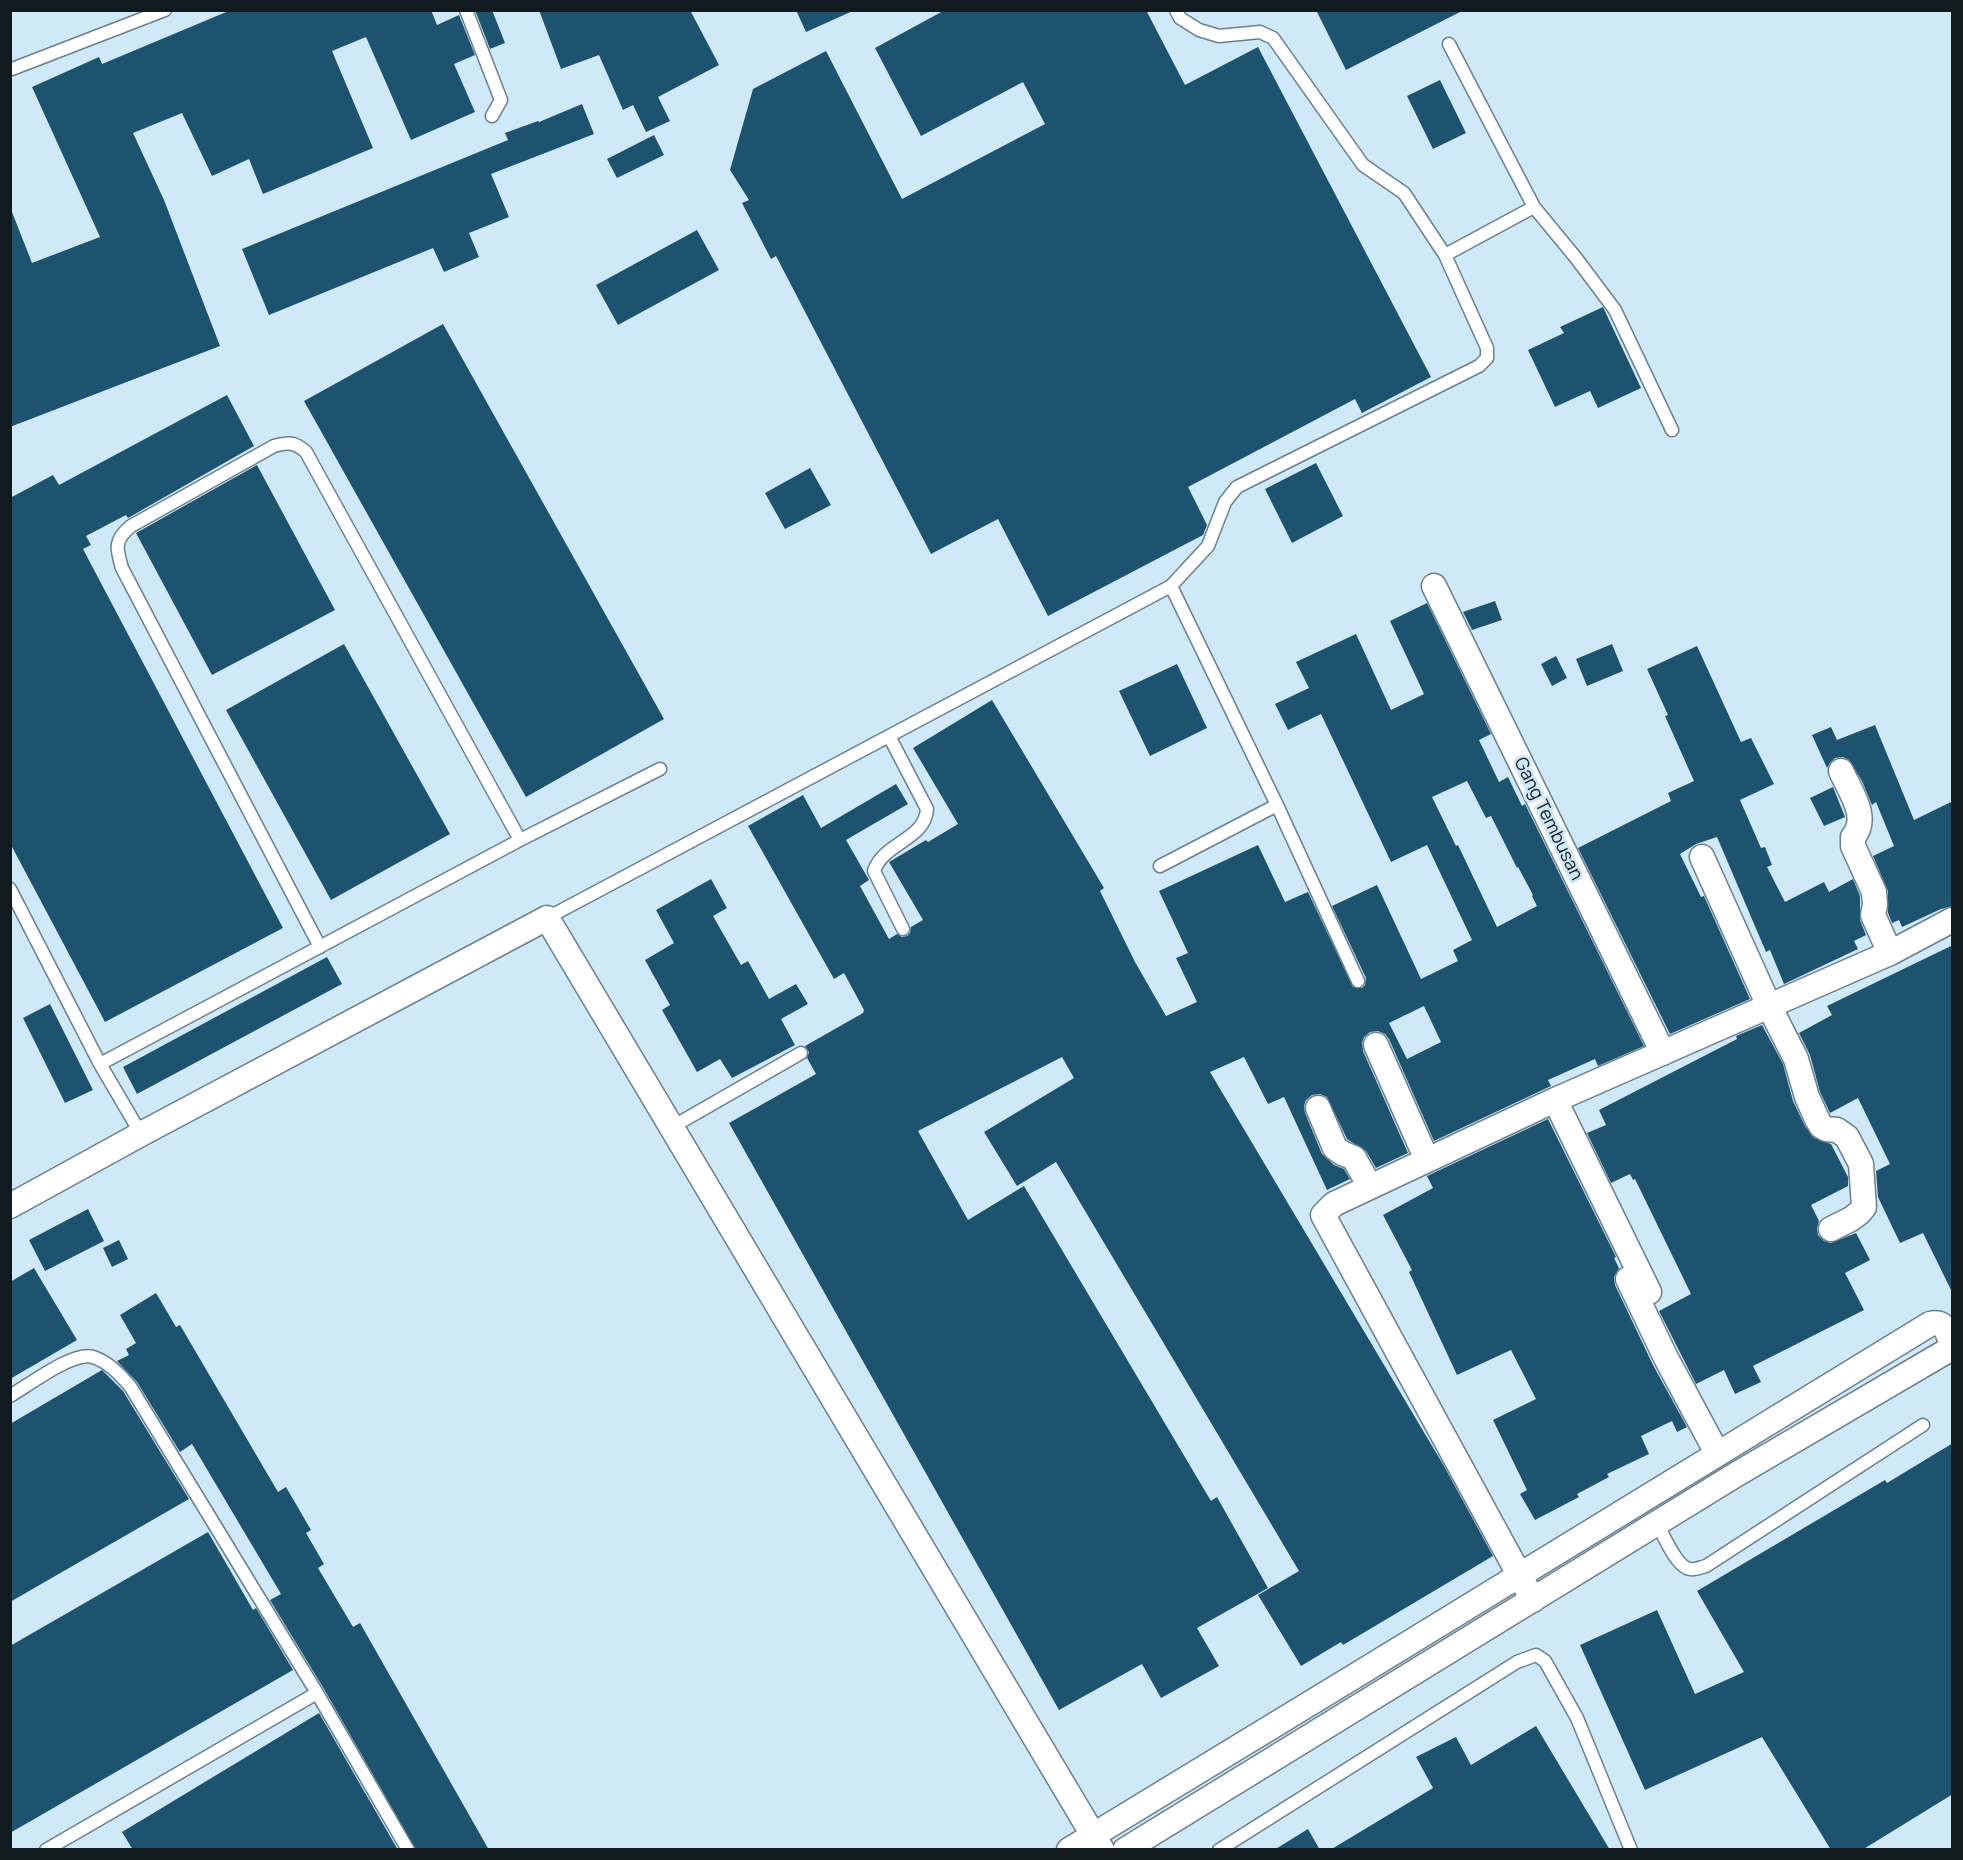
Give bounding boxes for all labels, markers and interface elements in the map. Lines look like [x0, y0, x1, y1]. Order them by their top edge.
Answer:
street label: Gang Tembusan [1509, 754, 1587, 884]

